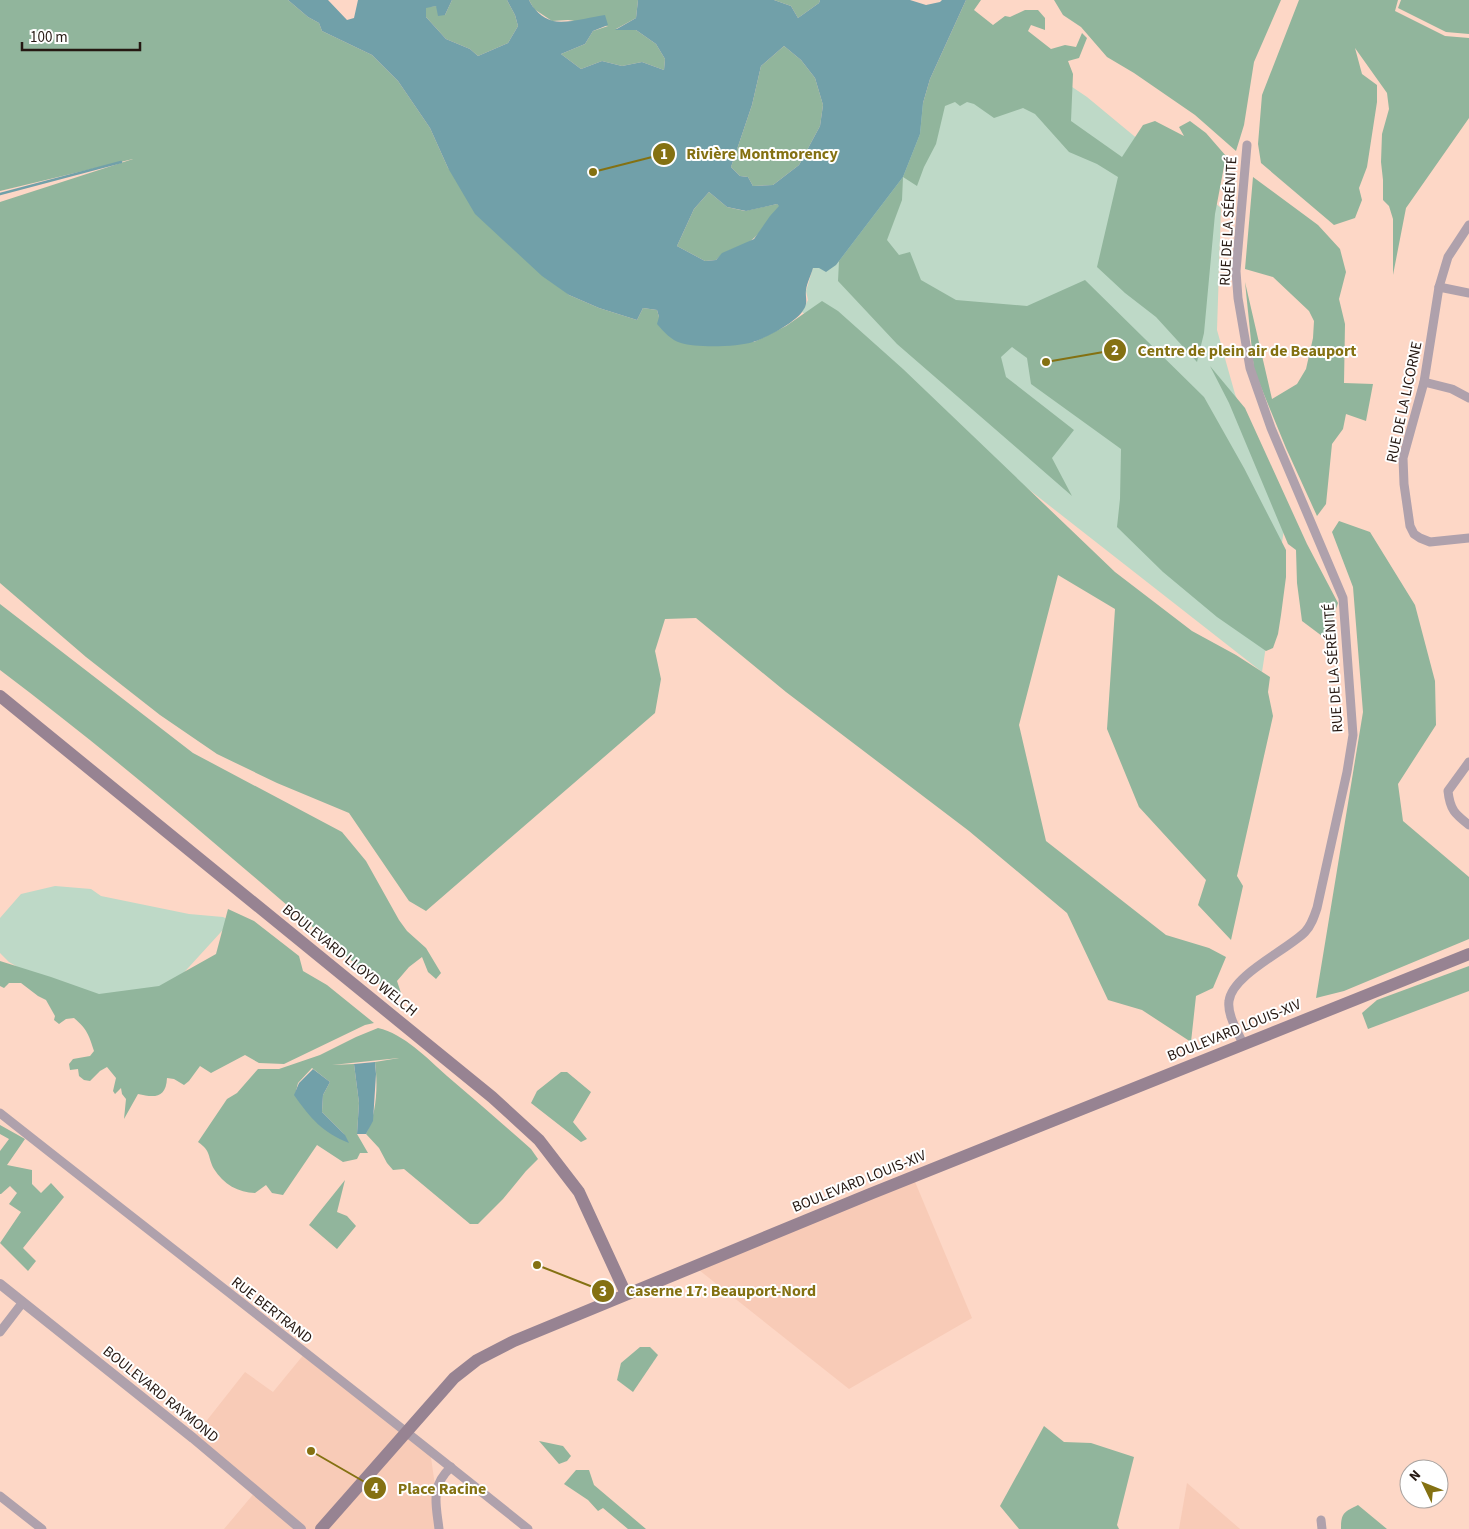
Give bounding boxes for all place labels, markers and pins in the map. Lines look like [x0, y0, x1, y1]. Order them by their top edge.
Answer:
callout: Rivière Montmorency [652, 138, 848, 169]
callout: Centre de plein air de Beauport [1102, 334, 1366, 365]
callout: Caserne 17: Beauport-Nord [591, 1275, 826, 1306]
callout: Place Racine [362, 1472, 496, 1503]

